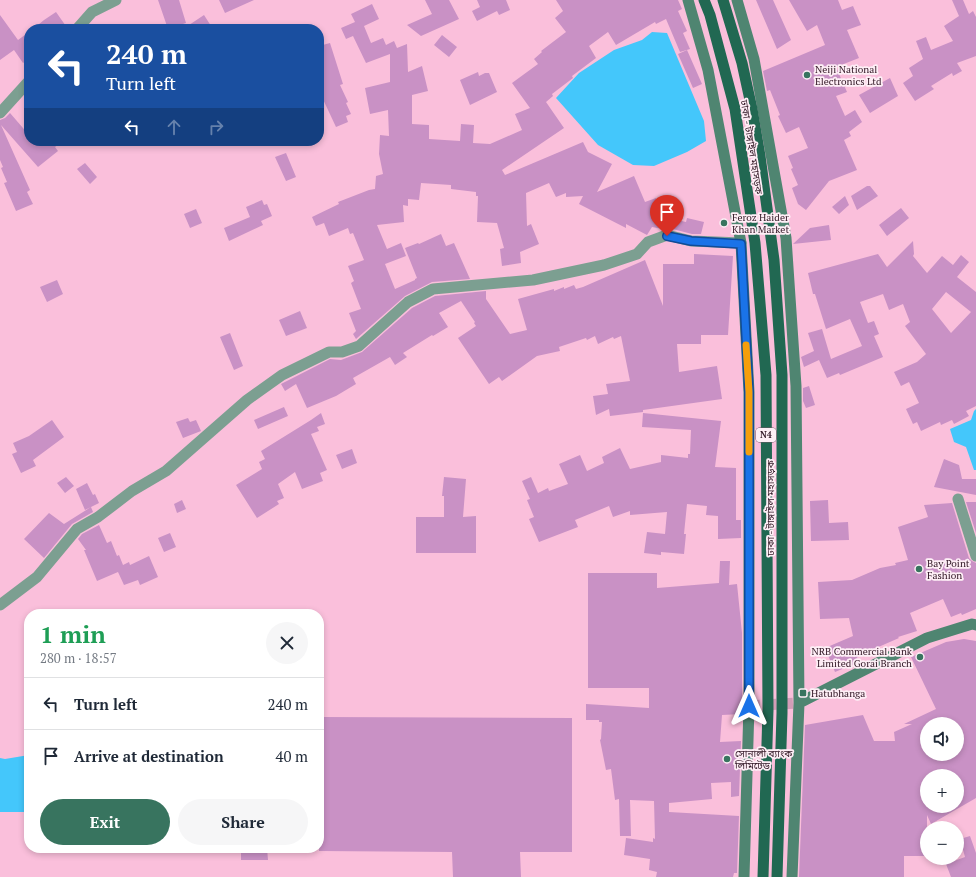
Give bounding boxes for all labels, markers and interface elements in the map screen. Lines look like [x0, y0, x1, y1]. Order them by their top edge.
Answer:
text: 240 m [106, 35, 187, 72]
icon: left [40, 40, 92, 92]
place label: Neiji National Electronics Ltd [815, 63, 882, 88]
marker: Neiji National Electronics Ltd [802, 70, 812, 80]
text: Turn left [106, 71, 176, 95]
street label: ঢাকা - টাঙ্গাইল মহাসড়ক [737, 98, 766, 196]
icon: left [121, 116, 143, 138]
icon: ahead [163, 116, 185, 138]
icon: right [205, 116, 227, 138]
pin [650, 195, 684, 236]
icon: arrive [656, 201, 678, 223]
place label: Feroz Haider Khan Market [732, 211, 789, 236]
marker: Feroz Haider Khan Market [719, 218, 729, 228]
road number: N4 [756, 428, 776, 442]
street label: ঢাকা - টাঙ্গাইল মহাসড়ক [764, 459, 777, 557]
place label: Bay Point Fashion [927, 557, 970, 582]
marker: Bay Point Fashion [914, 564, 924, 574]
text: 1 min [40, 618, 106, 650]
button: close [266, 622, 308, 664]
place label: NRB Commercial Bank Limited Gorai Branch [811, 645, 913, 670]
text: 280 m · 18:57 [40, 649, 117, 667]
marker: NRB Commercial Bank Limited Gorai Branch [915, 652, 925, 662]
position arrow [728, 685, 770, 727]
place label: Hatubhanga [811, 687, 865, 700]
marker: Hatubhanga [798, 688, 808, 698]
icon: left [40, 693, 62, 715]
text: Turn left [74, 694, 138, 714]
text: 240 m [267, 694, 308, 714]
map controls [920, 717, 964, 865]
button: sound [920, 717, 964, 761]
icon: arrive [40, 745, 62, 767]
text: Arrive at destination [74, 746, 224, 766]
text: 40 m [275, 746, 308, 766]
place label: সোনালী ব্যাংক লিমিটেড [734, 747, 793, 772]
marker: সোনালী ব্যাংক লিমিটেড [722, 754, 732, 764]
button: + [920, 769, 964, 813]
button: Exit [40, 799, 170, 845]
button: Share [178, 799, 308, 845]
button: − [920, 821, 964, 865]

